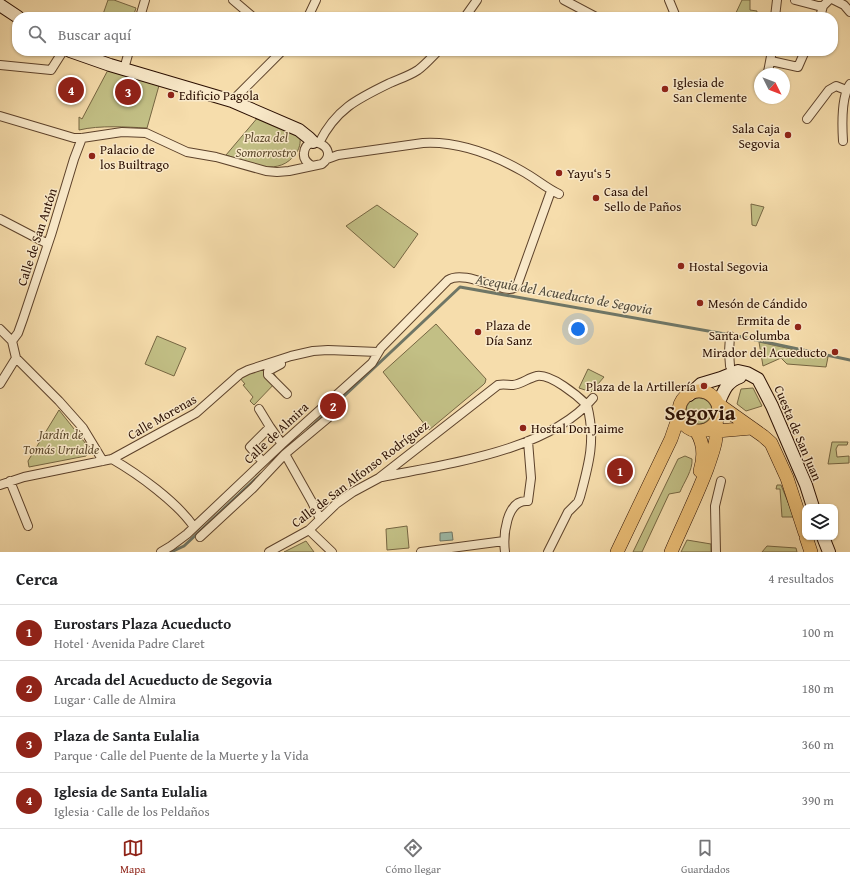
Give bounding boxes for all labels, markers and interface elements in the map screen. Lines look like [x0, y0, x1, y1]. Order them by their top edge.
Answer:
search box [12, 12, 838, 56]
icon: search [26, 23, 48, 45]
text: Buscar aquí [58, 24, 131, 45]
north arrow [754, 68, 790, 104]
place label: Iglesia de San Clemente [673, 73, 747, 107]
pin: 4 [58, 75, 84, 105]
pin: 3 [115, 77, 141, 107]
marker: Iglesia de San Clemente [660, 84, 670, 94]
place label: Edificio Pagola [179, 86, 260, 105]
marker: Edificio Pagola [166, 90, 176, 100]
place label: Sala Caja Segovia [732, 119, 781, 153]
park label: Plaza del Somorrostro [236, 128, 297, 162]
marker: Sala Caja Segovia [783, 130, 793, 140]
place label: Palacio de los Builtrago [100, 140, 169, 174]
marker: Palacio de los Builtrago [87, 151, 97, 161]
place label: Yayu‘s 5 [567, 164, 611, 183]
marker: Yayu‘s 5 [554, 168, 564, 178]
place label: Casa del Sello de Paños [604, 182, 681, 216]
street label: Calle de San Antón [12, 185, 62, 288]
marker: Casa del Sello de Paños [591, 193, 601, 203]
place label: Hostal Segovia [689, 257, 769, 276]
marker: Hostal Segovia [676, 261, 686, 271]
water label: Acequia del Acueducto de Segovia [473, 268, 654, 319]
place label: Mesón de Cándido [708, 294, 808, 313]
marker: Mesón de Cándido [695, 298, 705, 308]
place label: Ermita de Santa Columba [709, 311, 791, 345]
place label: Plaza de Día Sanz [486, 316, 532, 350]
your location [568, 319, 588, 339]
marker: Ermita de Santa Columba [793, 322, 803, 332]
marker: Plaza de Día Sanz [473, 327, 483, 337]
place label: Mirador del Acueducto [702, 343, 827, 362]
marker: Mirador del Acueducto [830, 347, 840, 357]
place label: Plaza de la Artillería [586, 377, 697, 396]
marker: Plaza de la Artillería [699, 381, 709, 391]
street label: Cuesta de San Juan [769, 382, 827, 484]
street label: Calle Morenas [124, 390, 200, 444]
pin: 2 [320, 391, 346, 421]
street label: Calle de Almira [239, 397, 313, 468]
district label: Segovia [664, 397, 736, 428]
street label: Calle de San Alfonso Rodríguez [287, 416, 433, 532]
place label: Hostal Don Jaime [531, 419, 624, 438]
marker: Hostal Don Jaime [518, 423, 528, 433]
park label: Jardín de Tomás Urrialde [23, 425, 99, 459]
pin: 1 [607, 456, 633, 486]
map controls [802, 504, 838, 540]
button: layers [802, 504, 838, 540]
text: Cerca [16, 566, 58, 591]
text: 4 resultados [768, 569, 834, 588]
text: Eurostars Plaza Acueducto [54, 613, 231, 634]
text: 1 [26, 623, 32, 642]
text: 100 m [802, 623, 834, 642]
text: Hotel · Avenida Padre Claret [54, 634, 205, 653]
text: Arcada del Acueducto de Segovia [54, 669, 272, 690]
text: 2 [26, 679, 32, 698]
text: 180 m [802, 679, 834, 698]
text: Lugar · Calle de Almira [54, 690, 176, 709]
text: Plaza de Santa Eulalia [54, 725, 200, 746]
text: 3 [26, 735, 32, 754]
text: 360 m [802, 735, 834, 754]
text: Parque · Calle del Puente de la Muerte y la Vida [54, 746, 309, 765]
text: Iglesia de Santa Eulalia [54, 781, 207, 802]
text: 4 [26, 791, 32, 810]
text: 390 m [802, 791, 834, 810]
text: Iglesia · Calle de los Peldaños [54, 802, 210, 821]
tab: Mapa [120, 837, 145, 877]
tab: Cómo llegar [386, 837, 441, 877]
tab: Guardados [681, 837, 730, 877]

